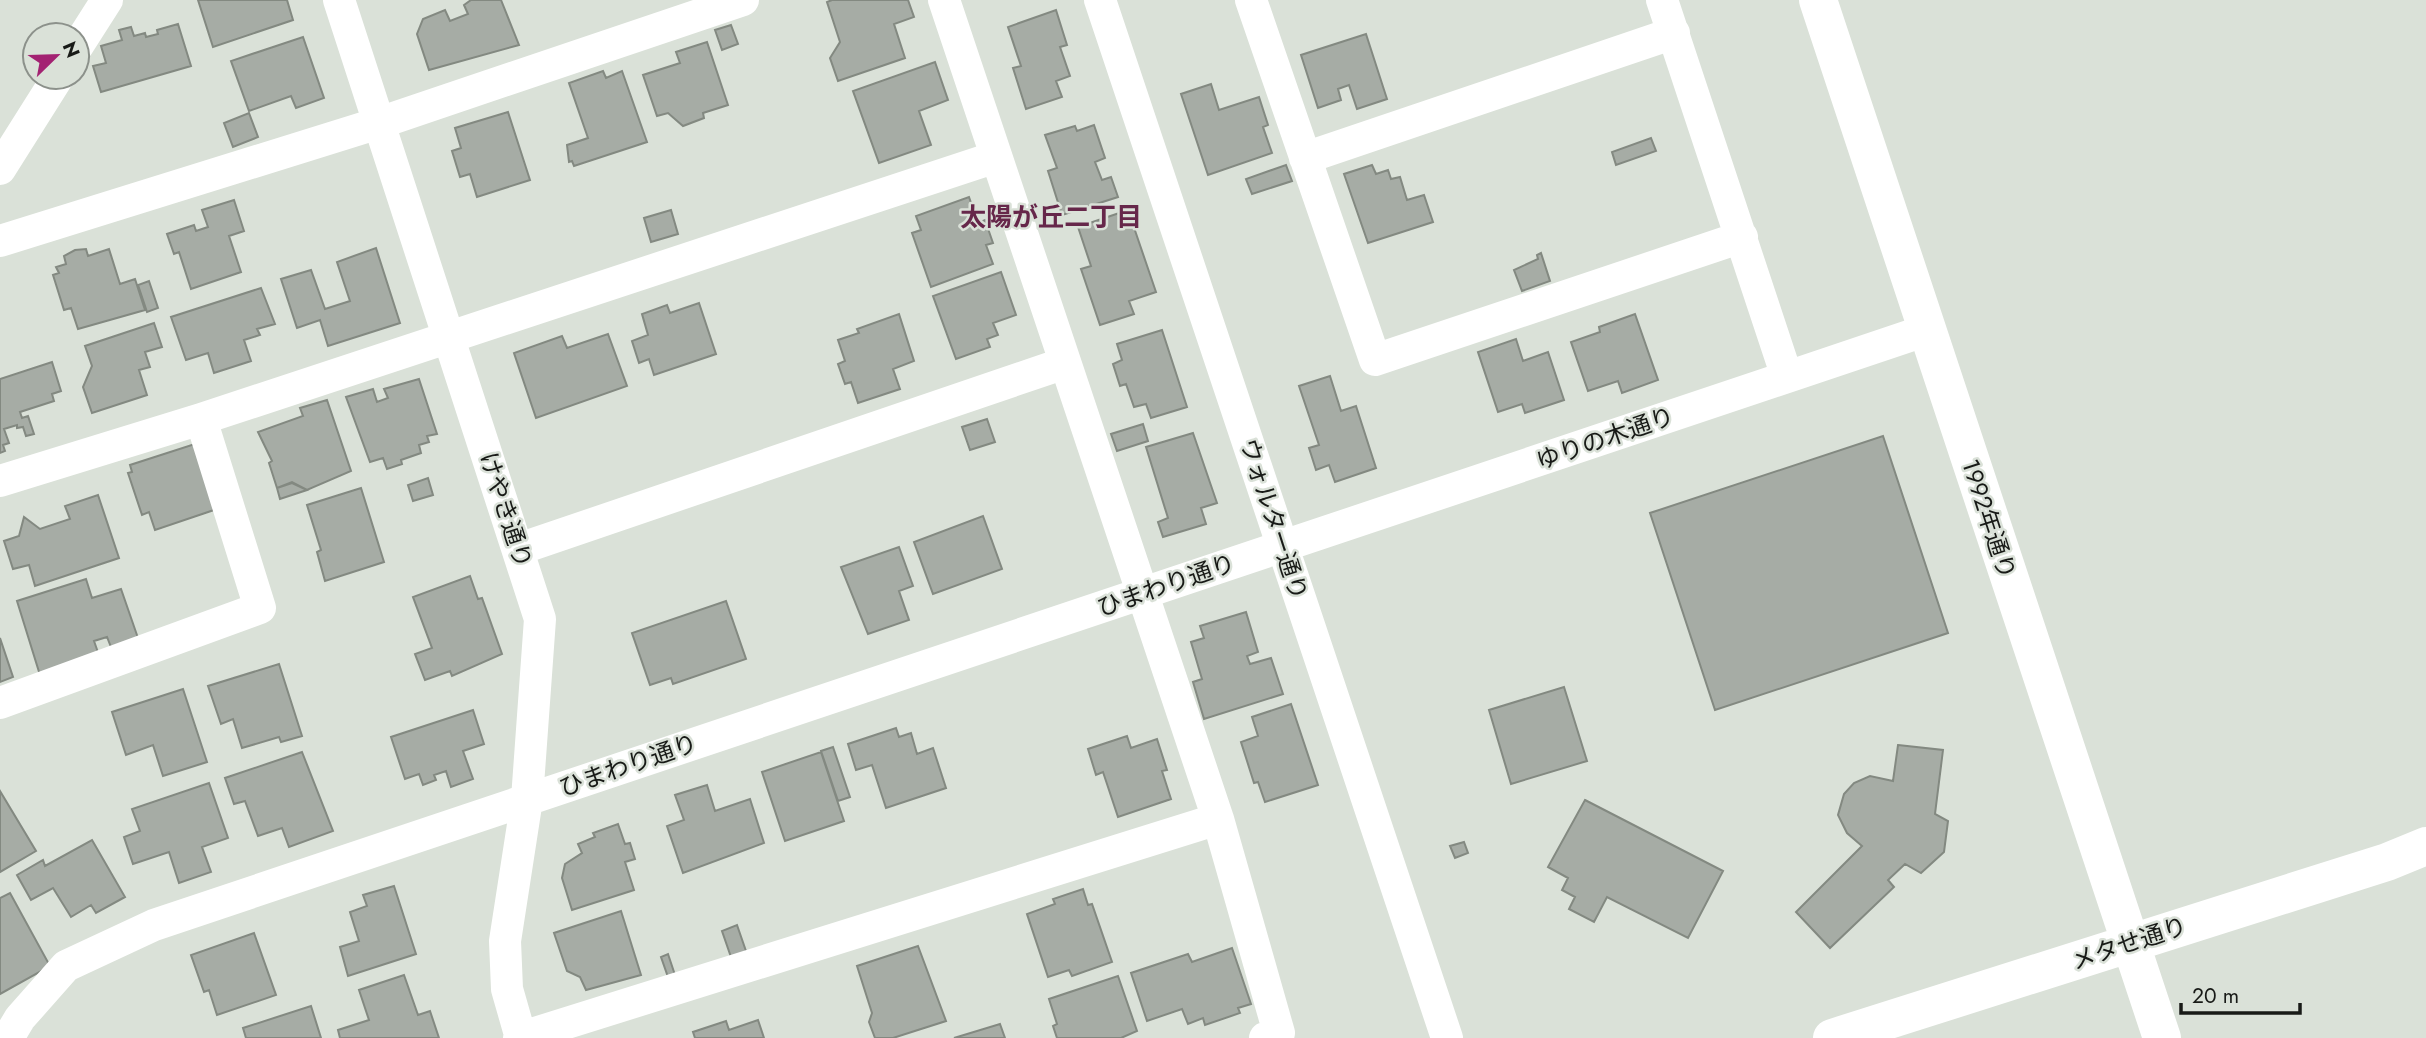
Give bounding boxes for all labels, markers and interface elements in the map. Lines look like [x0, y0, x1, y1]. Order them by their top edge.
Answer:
north arrow [21, 21, 91, 91]
text: N [56, 37, 87, 62]
district label: 太陽が丘二丁目 [960, 198, 1142, 236]
street label: ゆりの木通り [1531, 398, 1679, 478]
street label: ウォルター通り [1231, 434, 1317, 604]
street label: けやき通り [471, 448, 541, 572]
street label: 1992年通り [1953, 455, 2025, 583]
street label: ひまわり通り [1092, 545, 1240, 625]
street label: ひまわり通り [554, 725, 702, 805]
street label: メタせ通り [2067, 908, 2191, 978]
scale bar [2181, 972, 2300, 1016]
text: 20 m [2192, 981, 2239, 1011]

